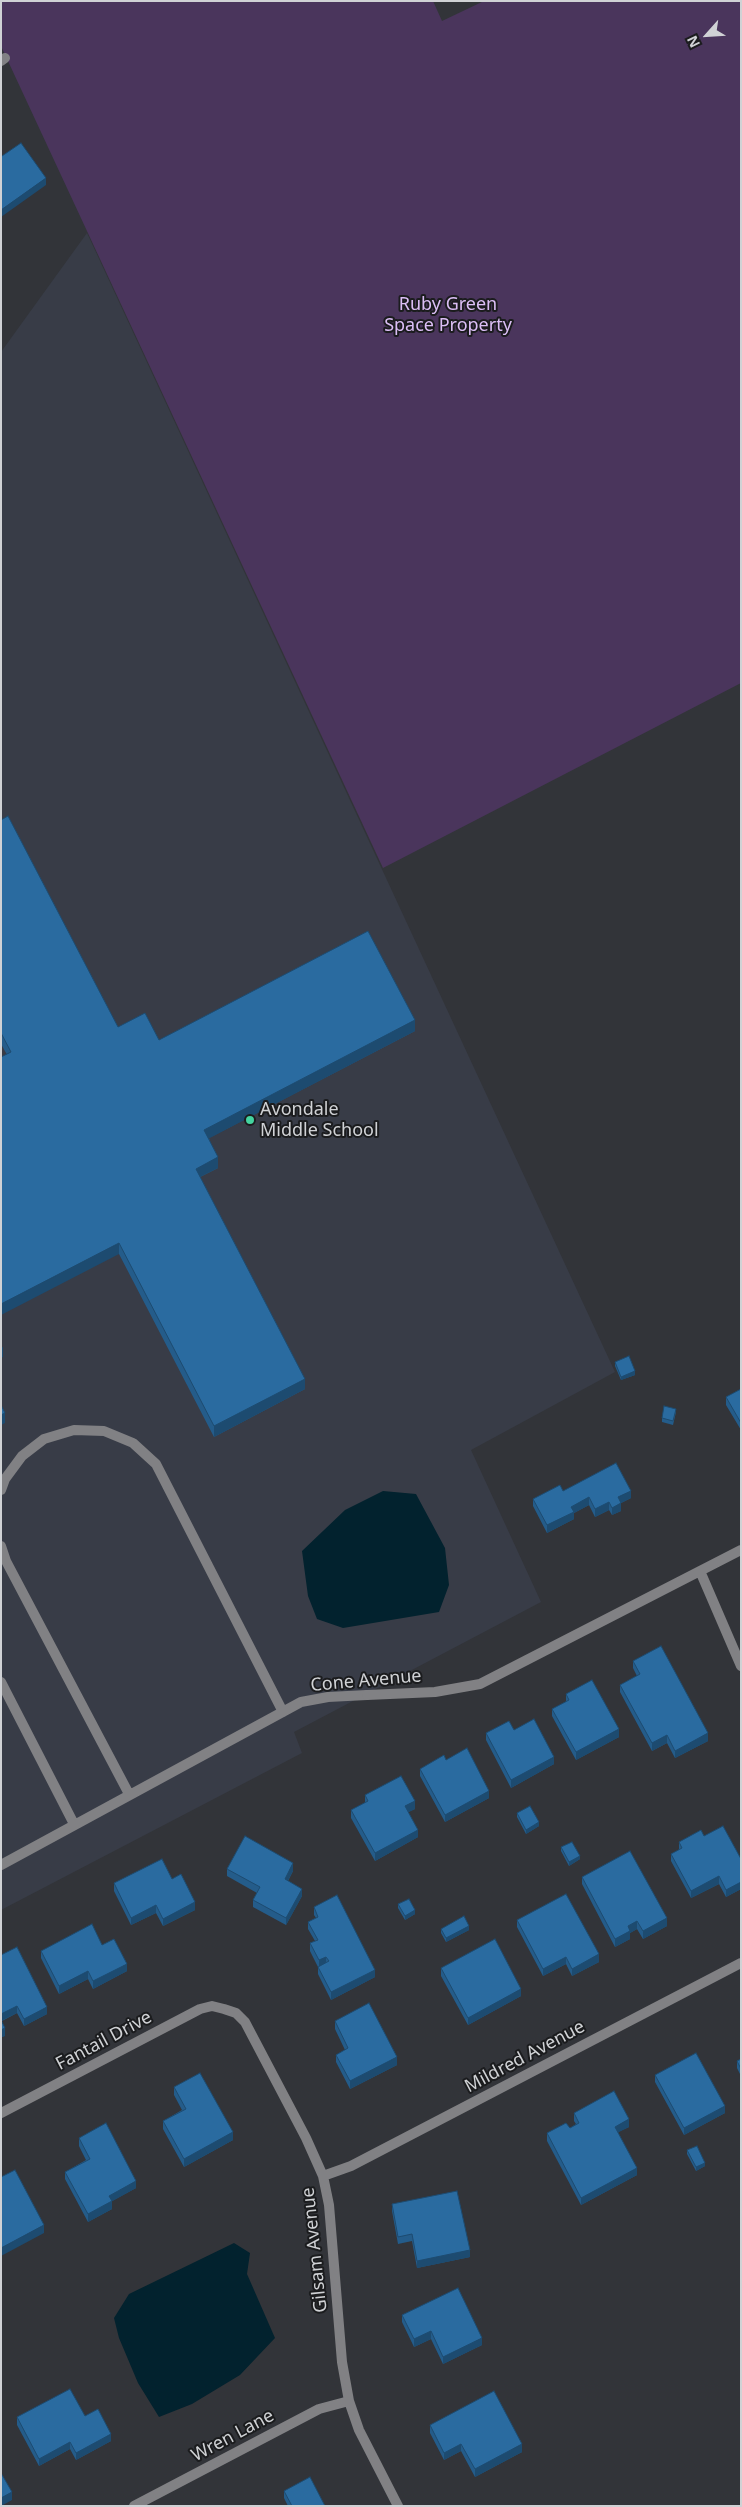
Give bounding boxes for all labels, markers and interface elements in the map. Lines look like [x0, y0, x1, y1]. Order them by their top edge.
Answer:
north arrow [682, 10, 732, 60]
text: N [682, 33, 704, 51]
park label: Ruby Green Space Property [384, 294, 512, 336]
place label: Avondale Middle School [260, 1099, 379, 1142]
marker: Avondale Middle School [244, 1114, 256, 1126]
street label: Cone Avenue [310, 1665, 422, 1697]
street label: Fantail Drive [52, 2007, 156, 2075]
street label: Mildred Avenue [461, 2016, 589, 2098]
street label: Gilsam Avenue [298, 2186, 332, 2314]
street label: Wren Lane [188, 2405, 278, 2467]

